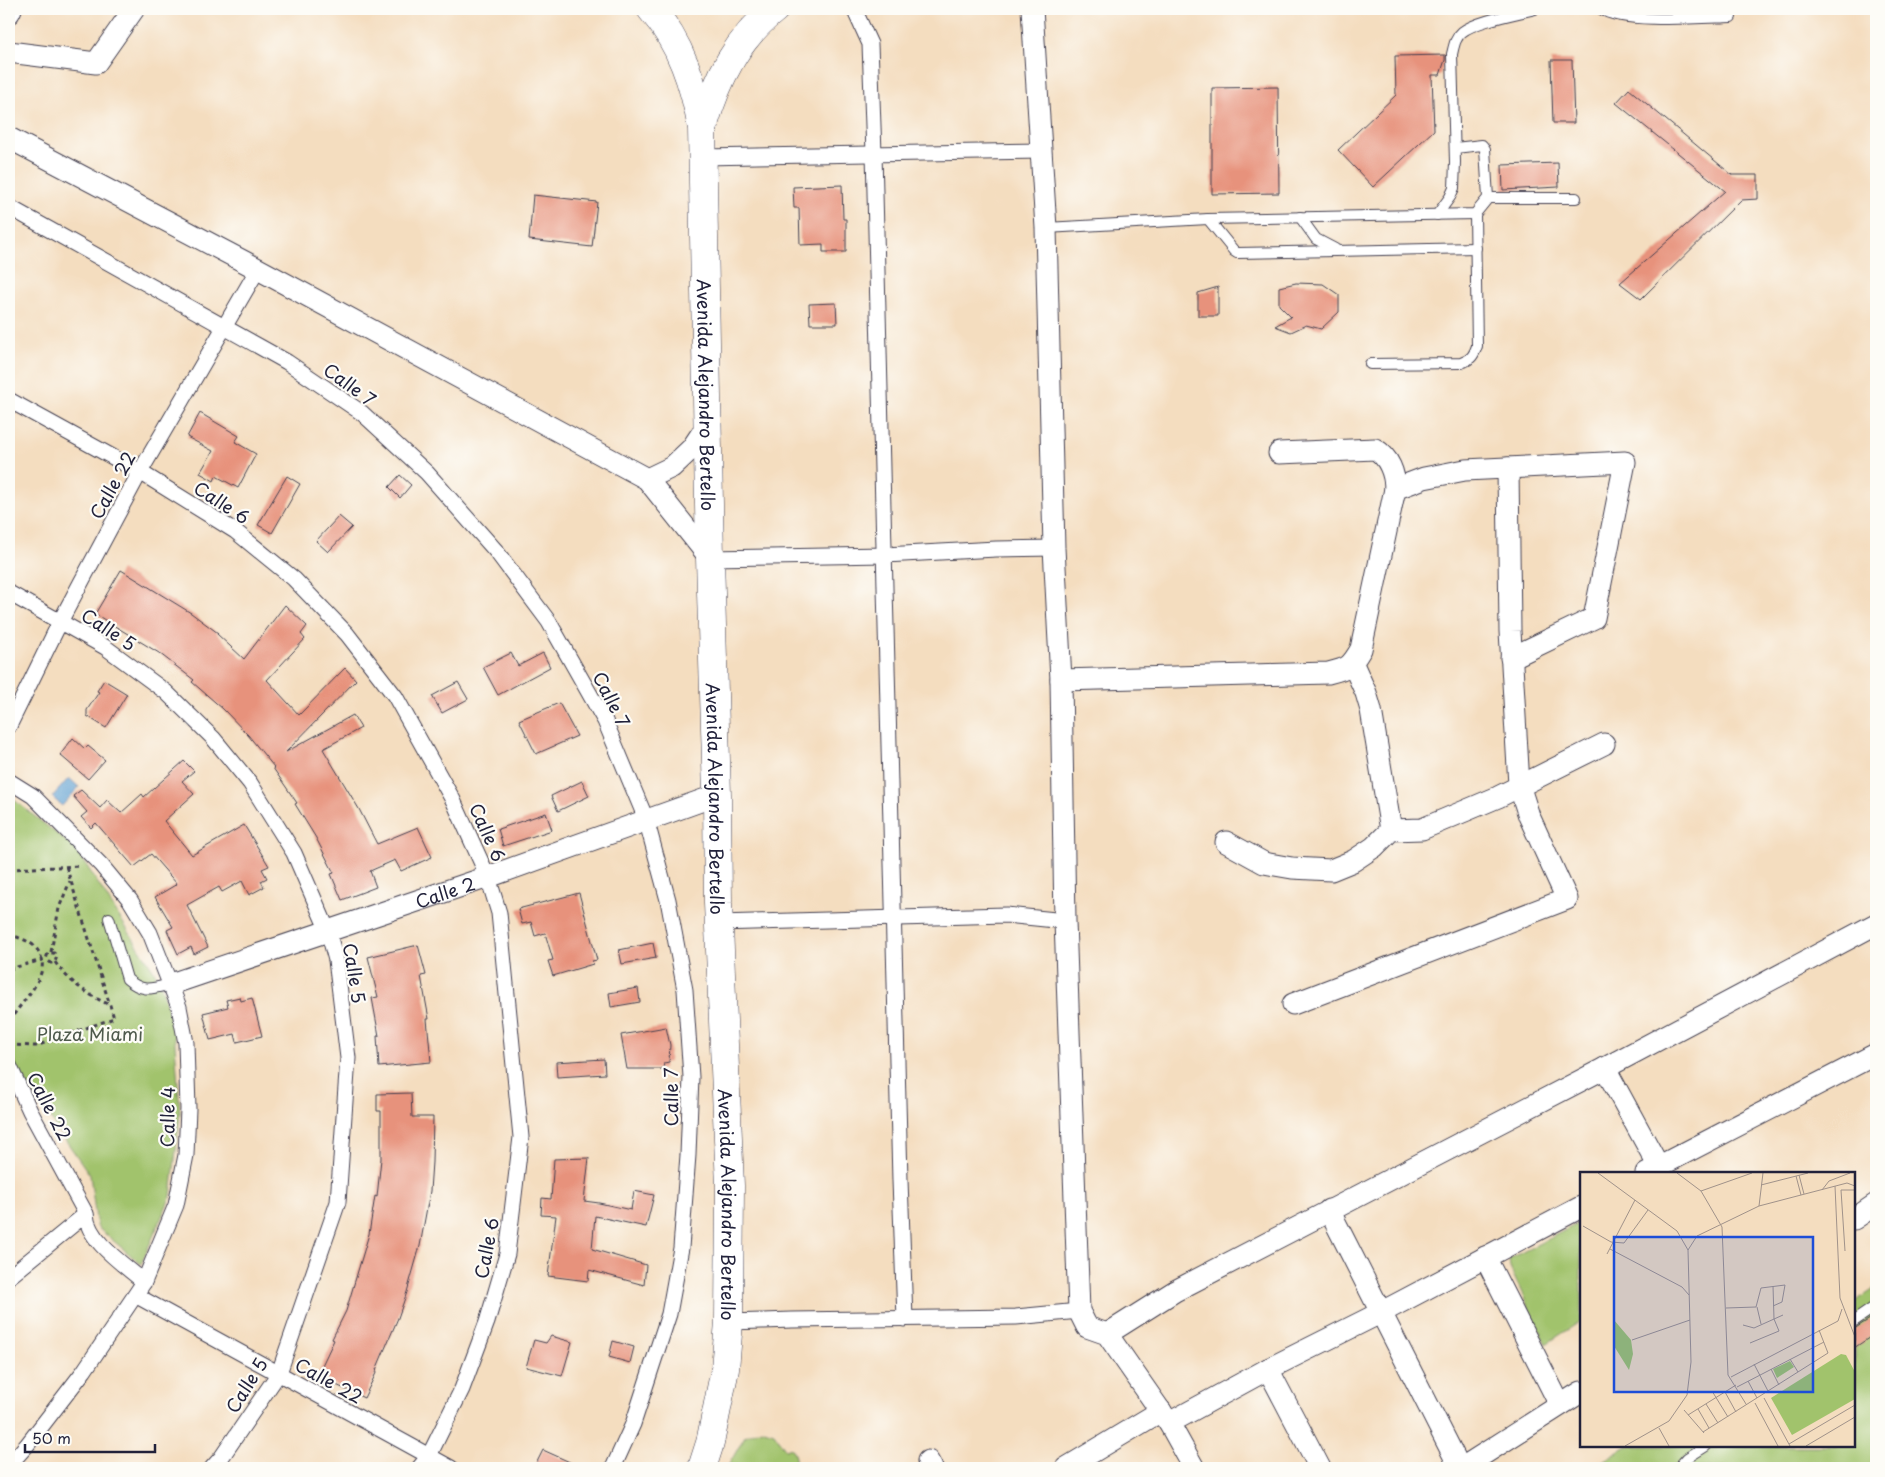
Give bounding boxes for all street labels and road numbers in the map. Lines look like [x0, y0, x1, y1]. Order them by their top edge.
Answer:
street label: Avenida Alejandro Bertello [691, 279, 723, 511]
street label: Calle 7 [318, 356, 382, 412]
street label: Calle 22 [82, 446, 142, 524]
street label: Calle 6 [189, 474, 255, 530]
street label: Calle 5 [76, 601, 142, 657]
street label: Calle 7 [587, 667, 637, 731]
street label: Avenida Alejandro Bertello [700, 682, 732, 915]
street label: Calle 6 [463, 798, 513, 866]
street label: Calle 2 [411, 869, 478, 914]
street label: Calle 5 [337, 941, 373, 1005]
street label: Calle 22 [21, 1067, 79, 1145]
street label: Calle 7 [657, 1067, 684, 1127]
street label: Calle 4 [153, 1086, 181, 1148]
street label: Avenida Alejandro Bertello [712, 1088, 744, 1321]
street label: Calle 6 [467, 1215, 505, 1281]
street label: Calle 22 [290, 1350, 368, 1410]
street label: Calle 5 [218, 1352, 274, 1418]

